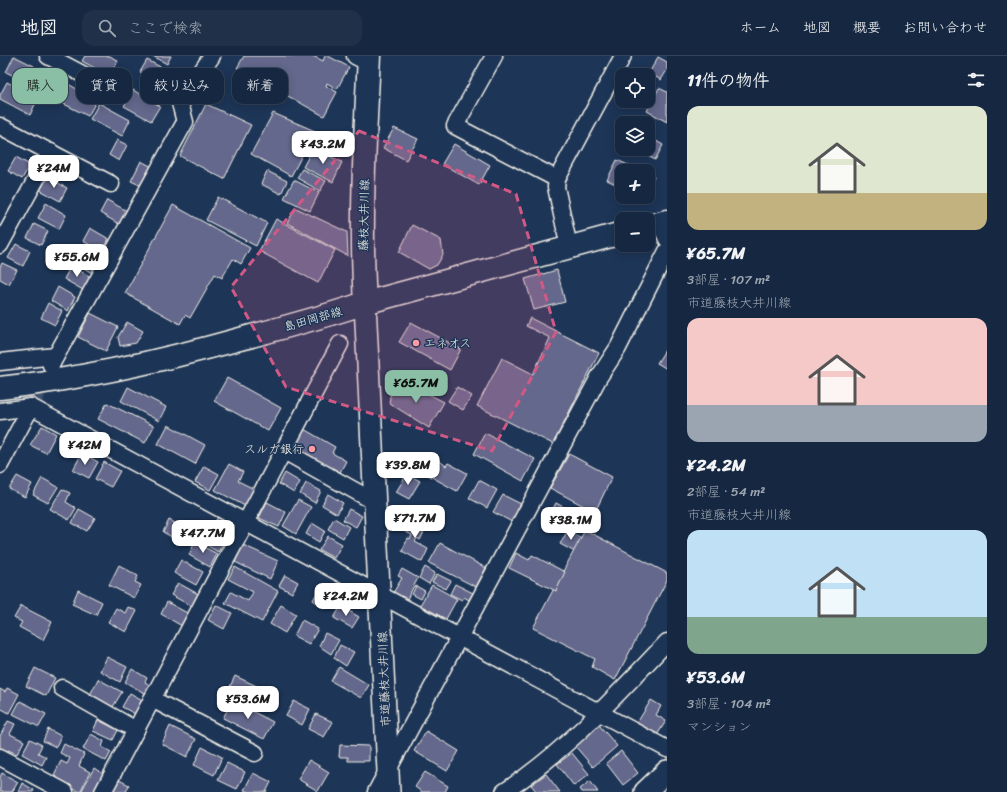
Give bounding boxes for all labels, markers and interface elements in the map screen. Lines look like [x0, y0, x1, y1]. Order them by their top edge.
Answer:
search box [82, 10, 362, 46]
text: 地図 [20, 11, 58, 44]
text: ここで検索 [128, 15, 203, 41]
text: ホーム [740, 15, 781, 40]
text: 地図 [803, 15, 831, 40]
text: 概要 [853, 15, 881, 40]
text: お問い合わせ [903, 15, 987, 40]
icon: search [96, 17, 118, 39]
text: 11件の物件 [687, 65, 770, 95]
chip: 購入 [12, 68, 68, 104]
chip: 賃貸 [76, 68, 132, 104]
chip: 絞り込み [140, 68, 224, 104]
chip: 新着 [232, 68, 288, 104]
map controls [615, 68, 655, 252]
button: locate [615, 68, 655, 108]
icon: filters [965, 69, 987, 91]
button: layers [615, 116, 655, 156]
pin: ¥43.2M [290, 131, 356, 165]
text: ¥43.2M [301, 132, 345, 155]
icon: home [801, 132, 873, 204]
pin: ¥24M [30, 155, 78, 189]
text: ¥24M [37, 156, 71, 179]
button: + [615, 164, 655, 204]
street label: 藤枝大井川線 [352, 179, 376, 251]
button: − [615, 212, 655, 252]
text: ¥65.7M [687, 238, 745, 268]
pin: ¥55.6M [44, 244, 110, 278]
text: ¥55.6M [54, 245, 100, 268]
text: 3部屋 · 107 m² [687, 268, 770, 291]
text: 市道藤枝大井川線 [687, 291, 791, 314]
street label: 島田岡部線 [281, 300, 345, 338]
place label: エネオス [424, 332, 471, 354]
marker: エネオス [411, 338, 421, 348]
icon: home [801, 344, 873, 416]
pin: ¥65.7M [383, 370, 449, 404]
text: ¥65.7M [394, 371, 438, 394]
pin: ¥42M [61, 432, 109, 466]
text: ¥42M [68, 433, 102, 456]
place label: スルガ銀行 [244, 438, 304, 460]
marker: スルガ銀行 [307, 444, 317, 454]
text: ¥24.2M [687, 450, 746, 480]
pin: ¥39.8M [375, 452, 441, 486]
text: ¥39.8M [386, 453, 430, 476]
text: 2部屋 · 54 m² [687, 480, 765, 503]
text: 市道藤枝大井川線 [687, 503, 791, 526]
pin: ¥71.7M [382, 505, 448, 539]
text: ¥71.7M [394, 506, 436, 529]
pin: ¥38.1M [538, 507, 604, 541]
text: ¥38.1M [550, 508, 592, 531]
pin: ¥47.7M [170, 520, 236, 554]
text: ¥47.7M [181, 521, 225, 544]
icon: home [801, 556, 873, 628]
pin: ¥24.2M [313, 583, 379, 617]
text: ¥24.2M [324, 584, 368, 607]
street label: 市道藤枝大井川線 [371, 631, 397, 727]
text: ¥53.6M [687, 662, 745, 692]
pin: ¥53.6M [215, 686, 281, 720]
text: ¥53.6M [226, 687, 270, 710]
text: 3部屋 · 104 m² [687, 692, 771, 715]
text: マンション [687, 715, 751, 738]

